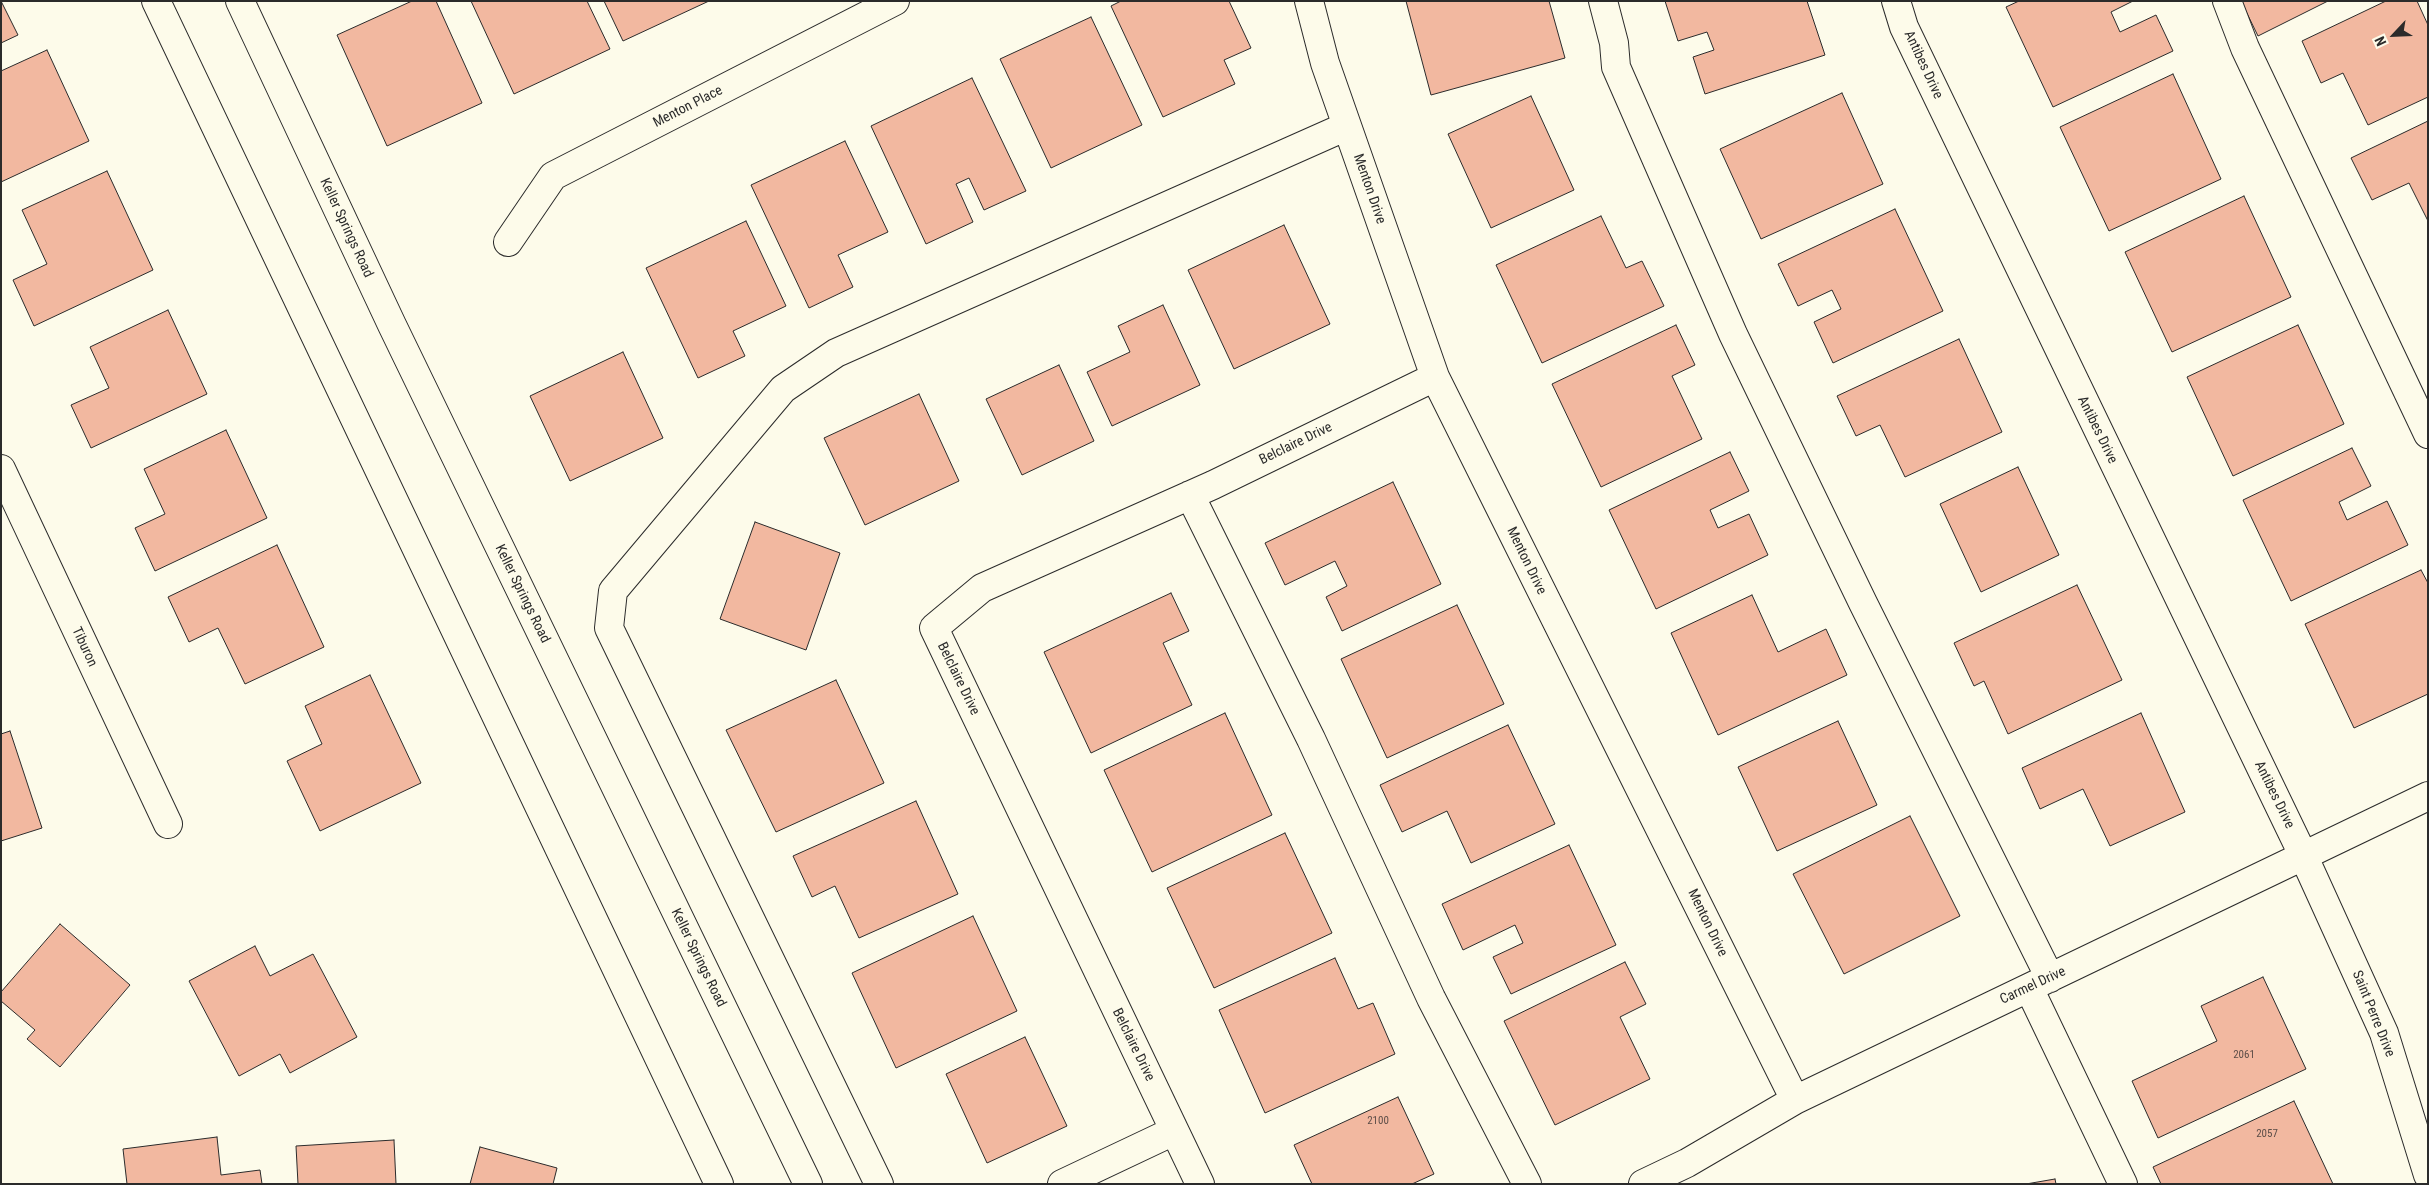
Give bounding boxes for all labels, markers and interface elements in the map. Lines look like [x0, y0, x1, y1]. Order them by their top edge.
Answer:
north arrow [2369, 10, 2419, 60]
street label: Antibes Drive [1900, 28, 1946, 102]
text: N [2371, 34, 2389, 49]
street label: Menton Place [650, 82, 726, 132]
street label: Menton Drive [1349, 152, 1389, 226]
street label: Keller Springs Road [316, 176, 376, 280]
street label: Antibes Drive [2073, 393, 2121, 467]
street label: Belclaire Drive [1257, 419, 1335, 469]
street label: Menton Drive [1502, 525, 1550, 597]
street label: Keller Springs Road [491, 542, 553, 646]
street label: Tiburon [67, 624, 101, 670]
street label: Belclaire Drive [933, 640, 983, 718]
street label: Antibes Drive [2250, 758, 2298, 832]
street label: Menton Drive [1683, 887, 1731, 959]
street label: Keller Springs Road [667, 906, 729, 1010]
street label: Carmel Drive [1998, 964, 2068, 1008]
street label: Saint Perre Drive [2348, 968, 2398, 1060]
street label: Belclaire Drive [1108, 1006, 1158, 1084]
house number: 2061 [2233, 1048, 2255, 1062]
house number: 2100 [1367, 1114, 1389, 1128]
house number: 2057 [2256, 1127, 2278, 1141]

